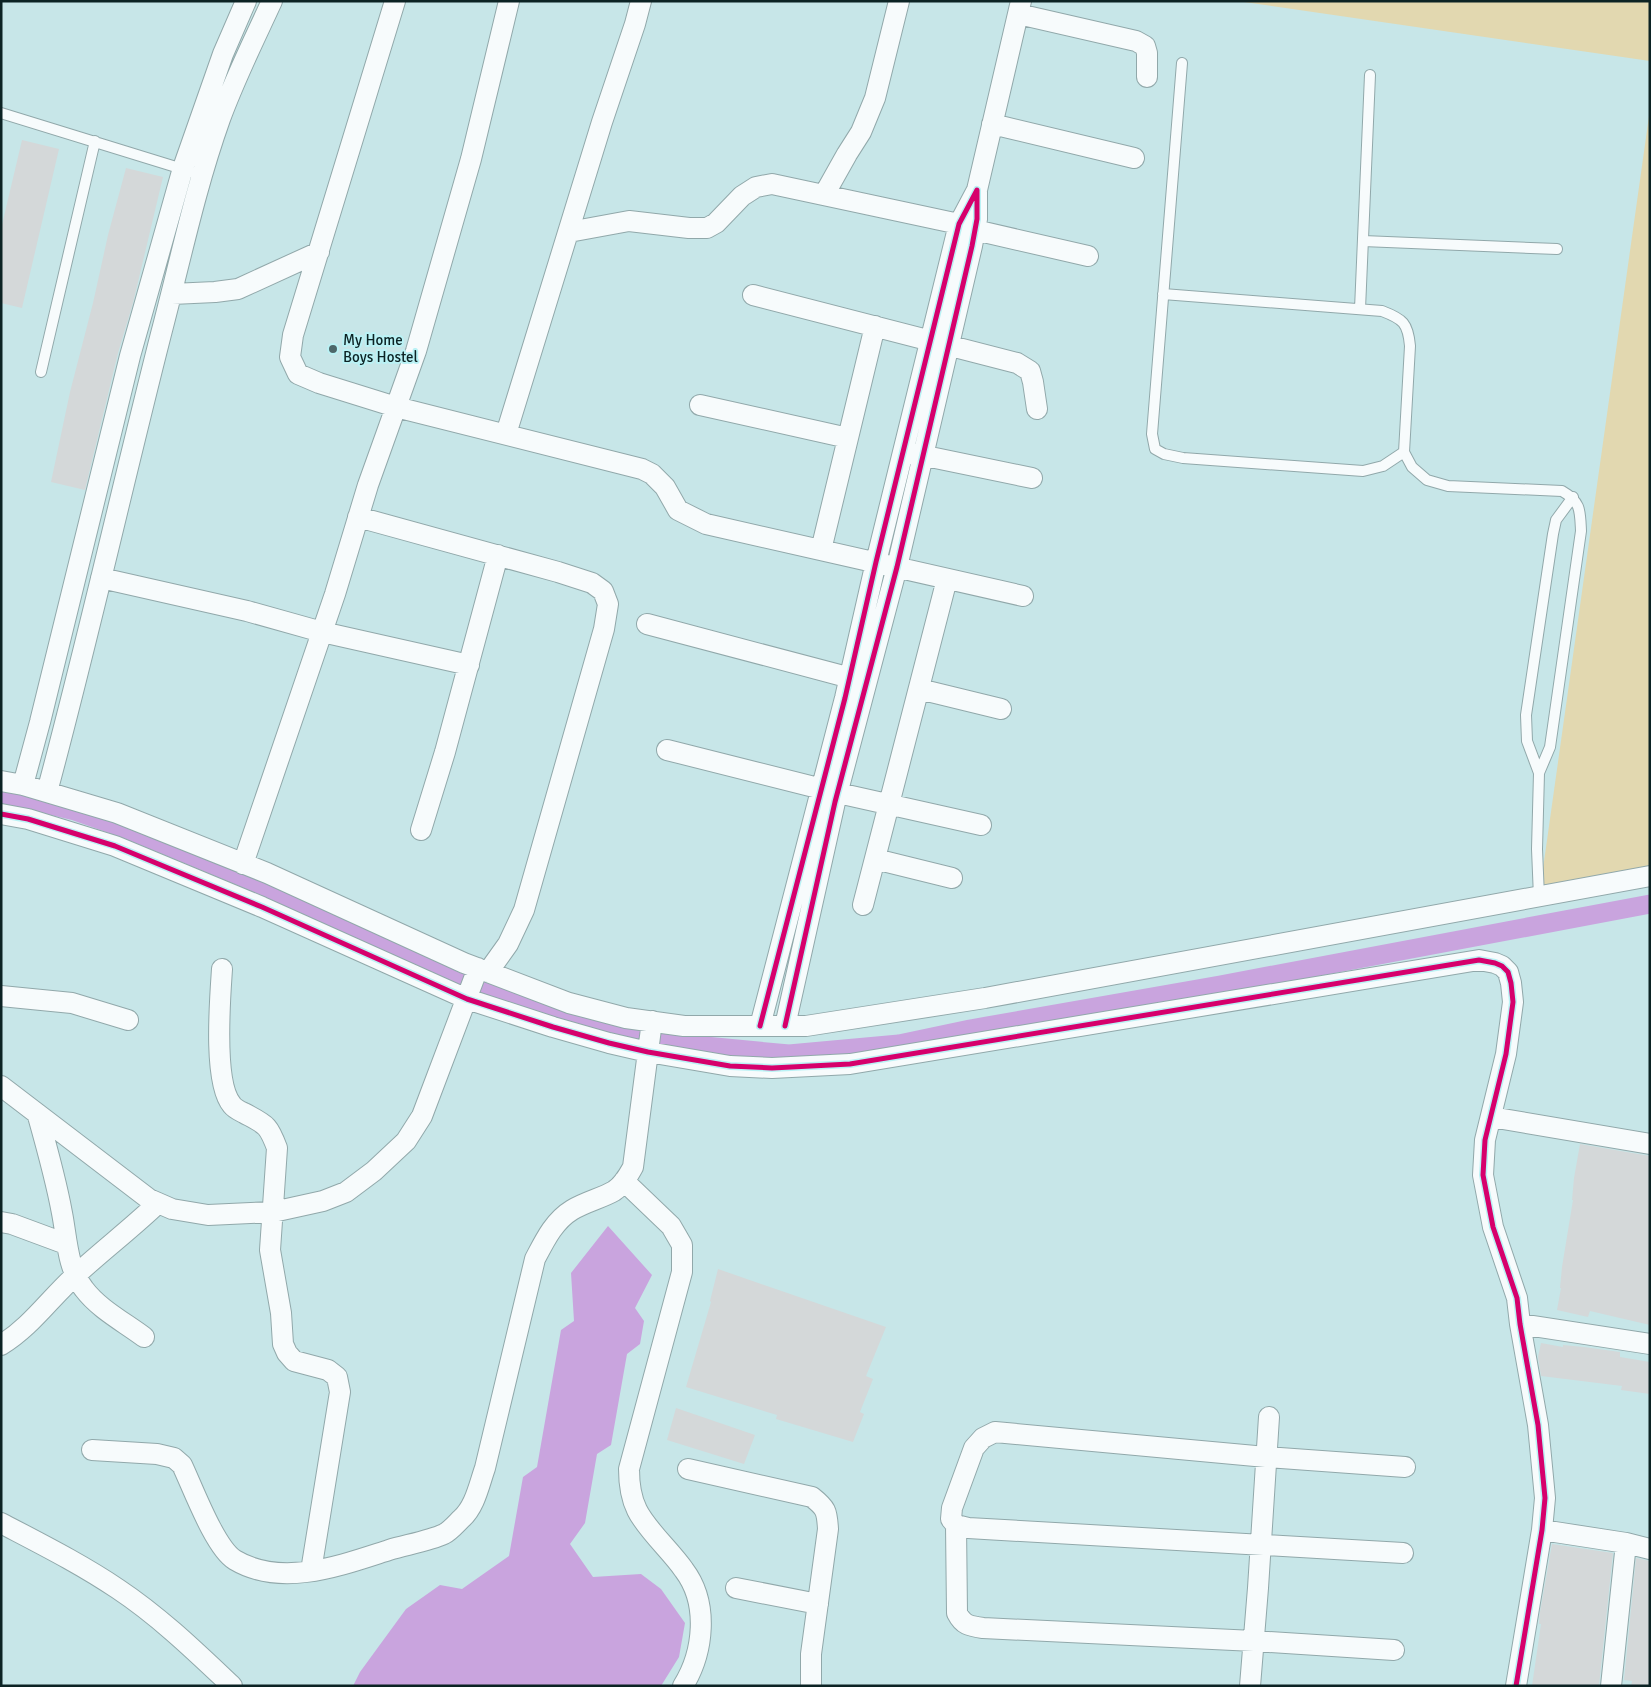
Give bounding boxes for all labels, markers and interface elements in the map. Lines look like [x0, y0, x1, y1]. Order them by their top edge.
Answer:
place label: My Home Boys Hostel [343, 331, 418, 366]
marker: My Home Boys Hostel [327, 343, 339, 355]

